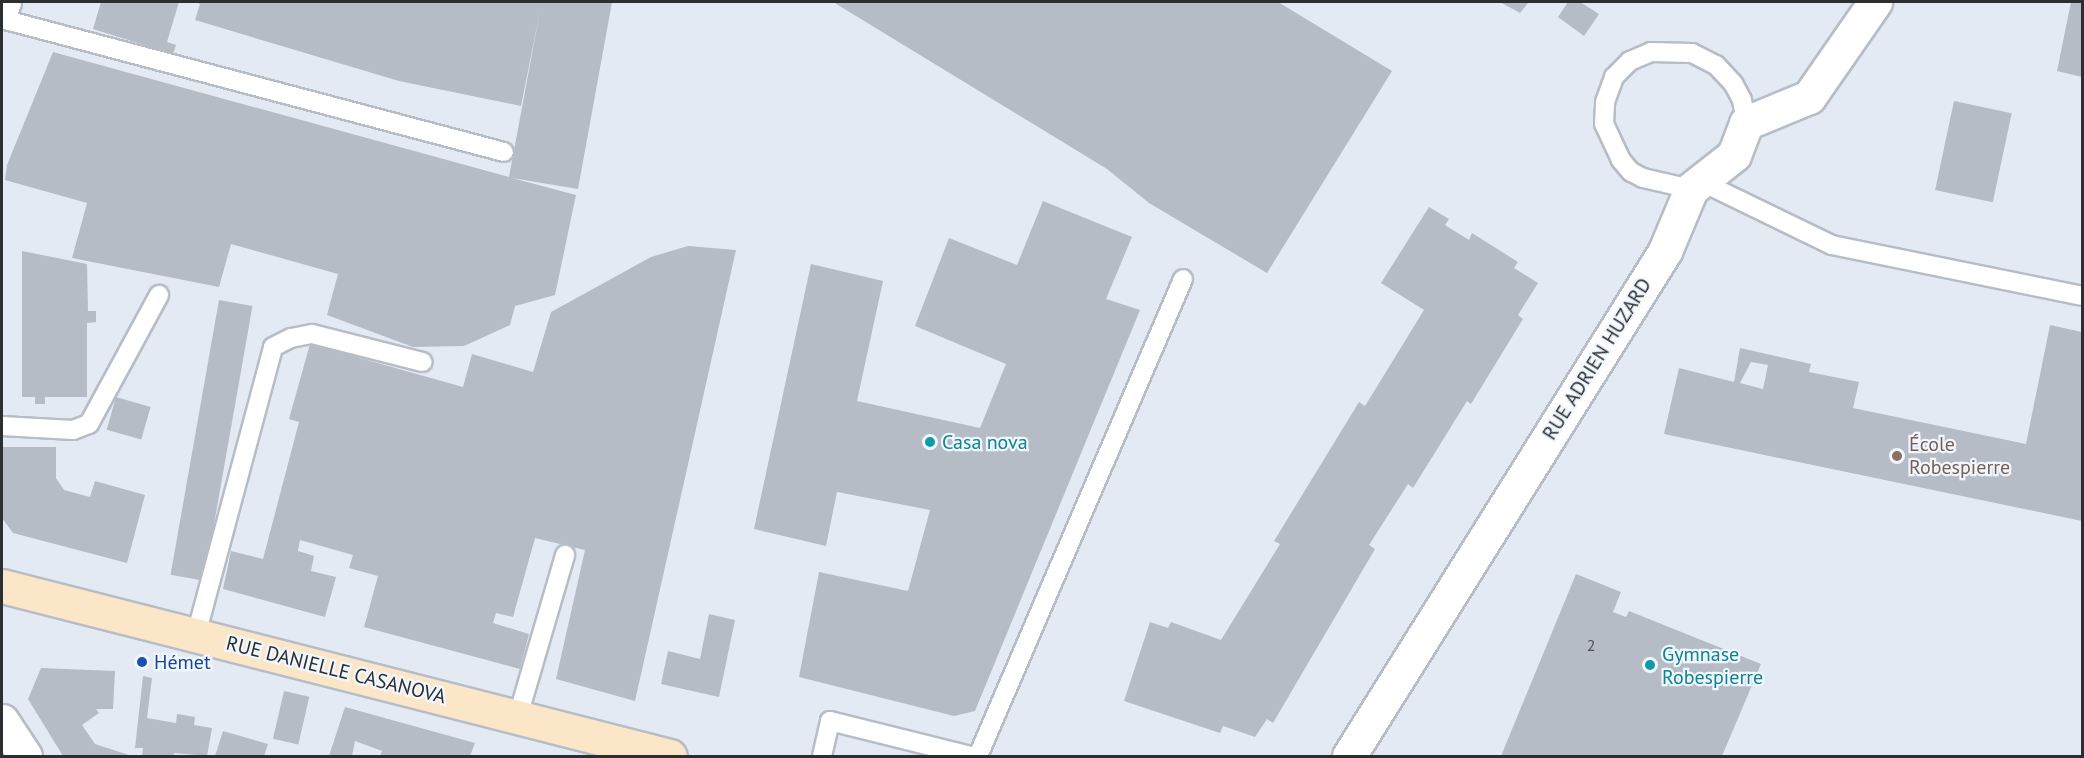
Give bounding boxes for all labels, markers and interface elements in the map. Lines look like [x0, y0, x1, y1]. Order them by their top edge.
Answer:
street label: RUE ADRIEN HUZARD [1537, 273, 1657, 445]
place label: Casa nova [942, 430, 1028, 454]
place label: École Robespierre [1909, 432, 2010, 479]
marker: Casa nova [923, 435, 937, 449]
marker: École Robespierre [1890, 449, 1904, 463]
street label: RUE DANIELLE CASANOVA [224, 631, 448, 709]
house number: 2 [1587, 635, 1595, 655]
place label: Gymnase Robespierre [1662, 642, 1763, 689]
place label: Hémet [154, 650, 211, 674]
marker: Hémet [135, 655, 149, 669]
marker: Gymnase Robespierre [1643, 658, 1657, 672]

